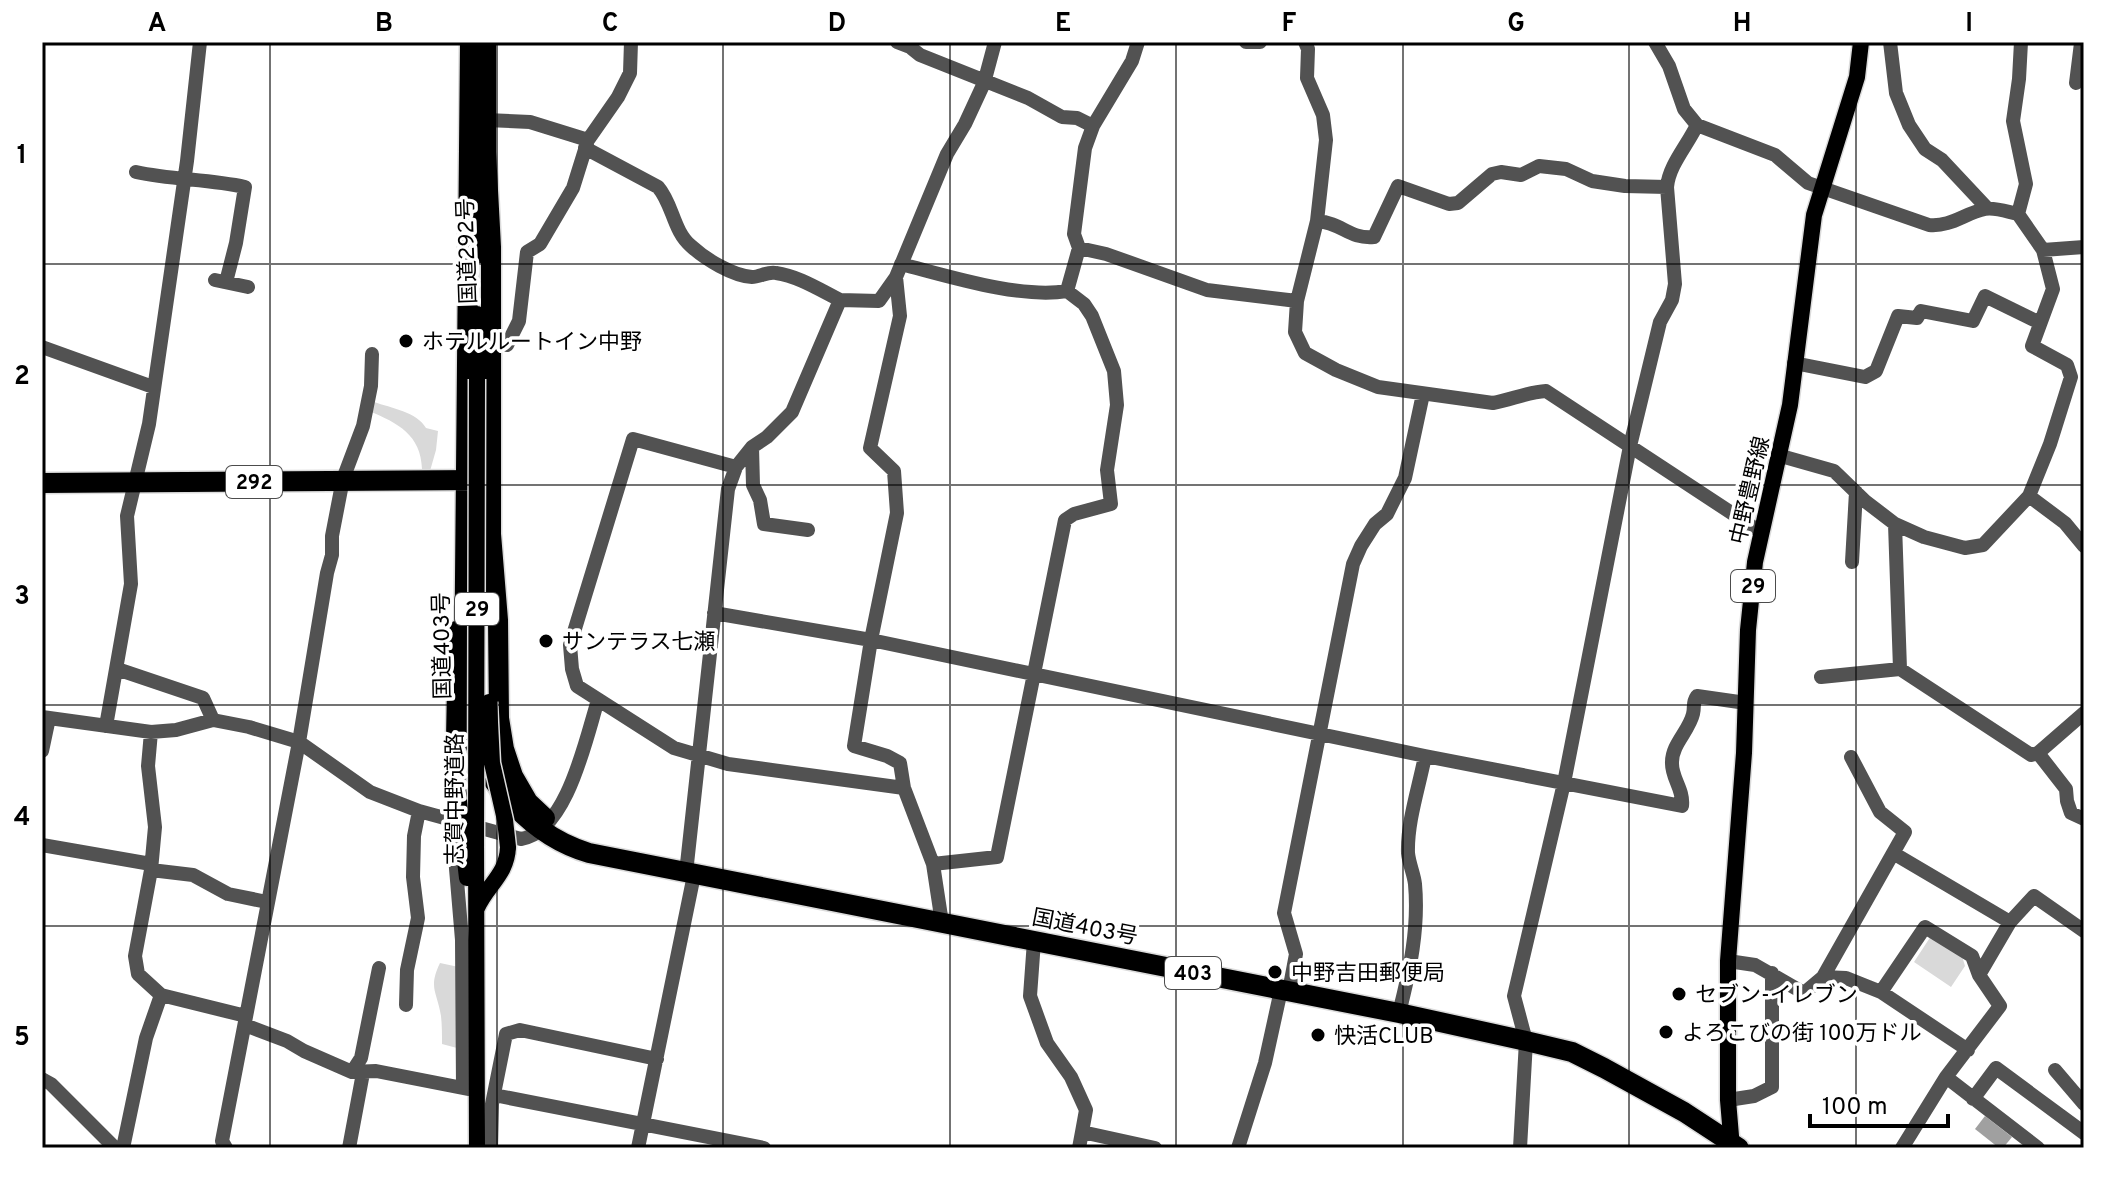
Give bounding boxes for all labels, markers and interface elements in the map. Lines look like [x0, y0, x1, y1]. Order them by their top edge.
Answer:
text: A [148, 8, 166, 41]
text: B [375, 8, 393, 41]
text: C [602, 8, 618, 41]
text: D [828, 8, 846, 41]
text: E [1055, 8, 1071, 41]
text: F [1282, 8, 1297, 41]
text: G [1507, 8, 1525, 41]
text: H [1733, 8, 1751, 41]
text: I [1965, 8, 1973, 41]
text: 1 [17, 140, 27, 173]
street label: 国道292号 [453, 197, 484, 304]
place label: ホテルルートイン中野 [422, 330, 642, 357]
marker: ホテルルートイン中野 [397, 332, 415, 350]
text: 2 [14, 361, 30, 394]
street label: 中野豊野線 [1726, 434, 1777, 547]
road number: 292 [226, 466, 282, 498]
road number: 29 [1731, 570, 1775, 602]
text: 3 [14, 581, 30, 614]
street label: 国道403号 [429, 592, 458, 700]
road number: 29 [455, 593, 499, 625]
place label: サンテラス七瀬 [562, 630, 716, 657]
marker: サンテラス七瀬 [537, 632, 555, 650]
street label: 志賀中野道路 [443, 733, 470, 865]
text: 4 [14, 802, 30, 835]
street label: 国道403号 [1029, 905, 1140, 952]
road number: 403 [1165, 957, 1221, 989]
place label: 中野吉田郵便局 [1291, 961, 1445, 988]
marker: 中野吉田郵便局 [1266, 963, 1284, 981]
place label: セブン-イレブン [1695, 983, 1858, 1010]
marker: セブン-イレブン [1670, 985, 1688, 1003]
place label: よろこびの街 100万ドル [1682, 1021, 1921, 1048]
text: 5 [14, 1022, 30, 1055]
marker: よろこびの街 100万ドル [1657, 1023, 1675, 1041]
place label: 快活CLUB [1334, 1024, 1434, 1051]
marker: 快活CLUB [1309, 1026, 1327, 1044]
scale bar [1810, 1078, 1948, 1128]
text: 100 m [1822, 1093, 1888, 1123]

